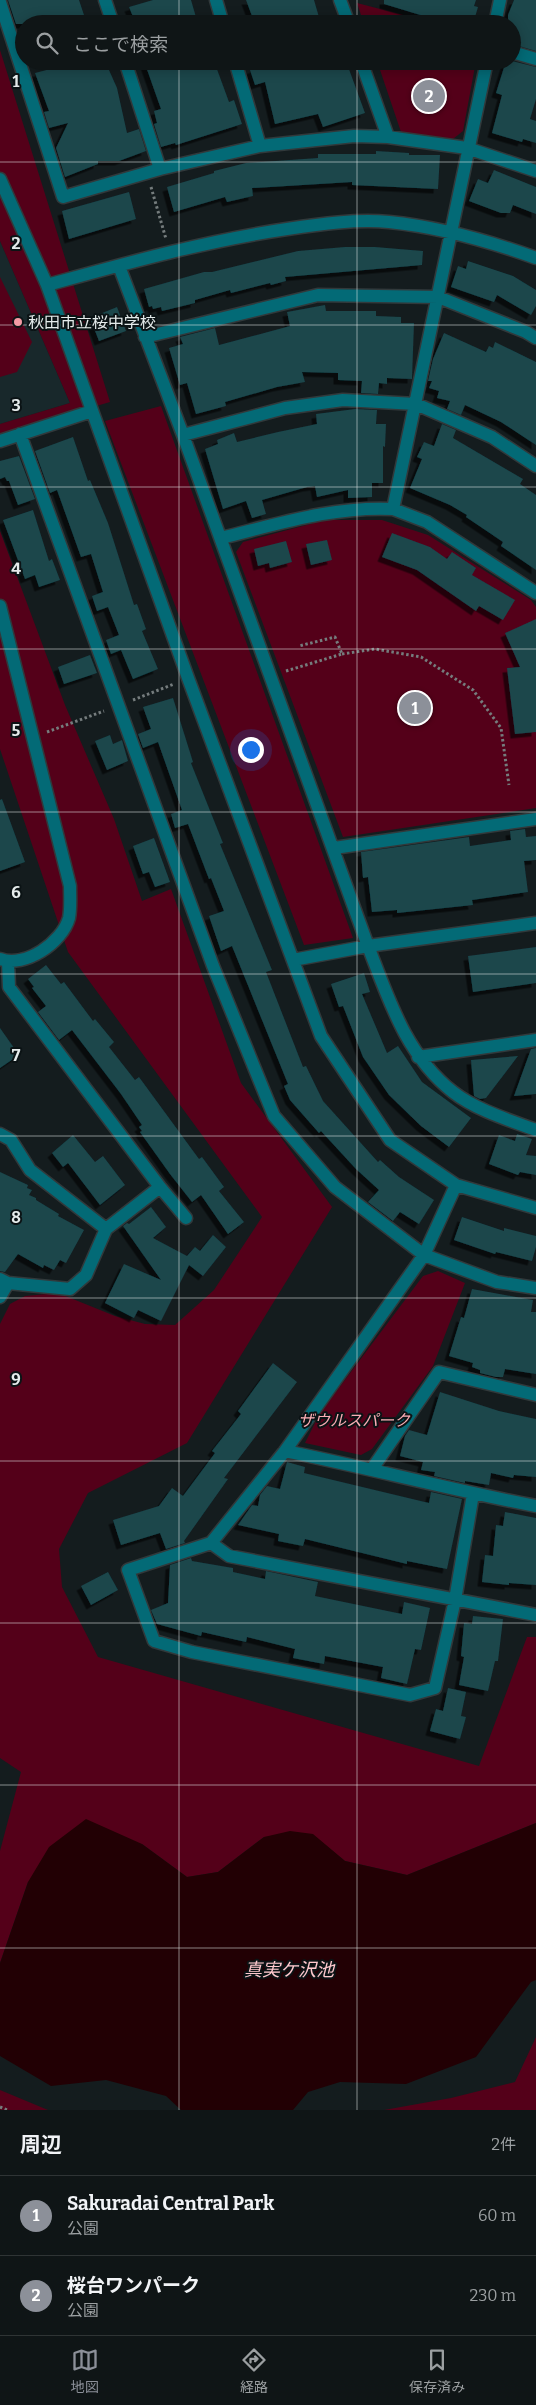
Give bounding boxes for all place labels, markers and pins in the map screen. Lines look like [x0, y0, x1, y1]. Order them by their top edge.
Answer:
pin: 2 [413, 77, 445, 115]
place label: 秋田市立桜中学校 [28, 313, 156, 332]
marker: 秋田市立桜中学校 [12, 316, 24, 328]
pin: 1 [399, 689, 431, 727]

